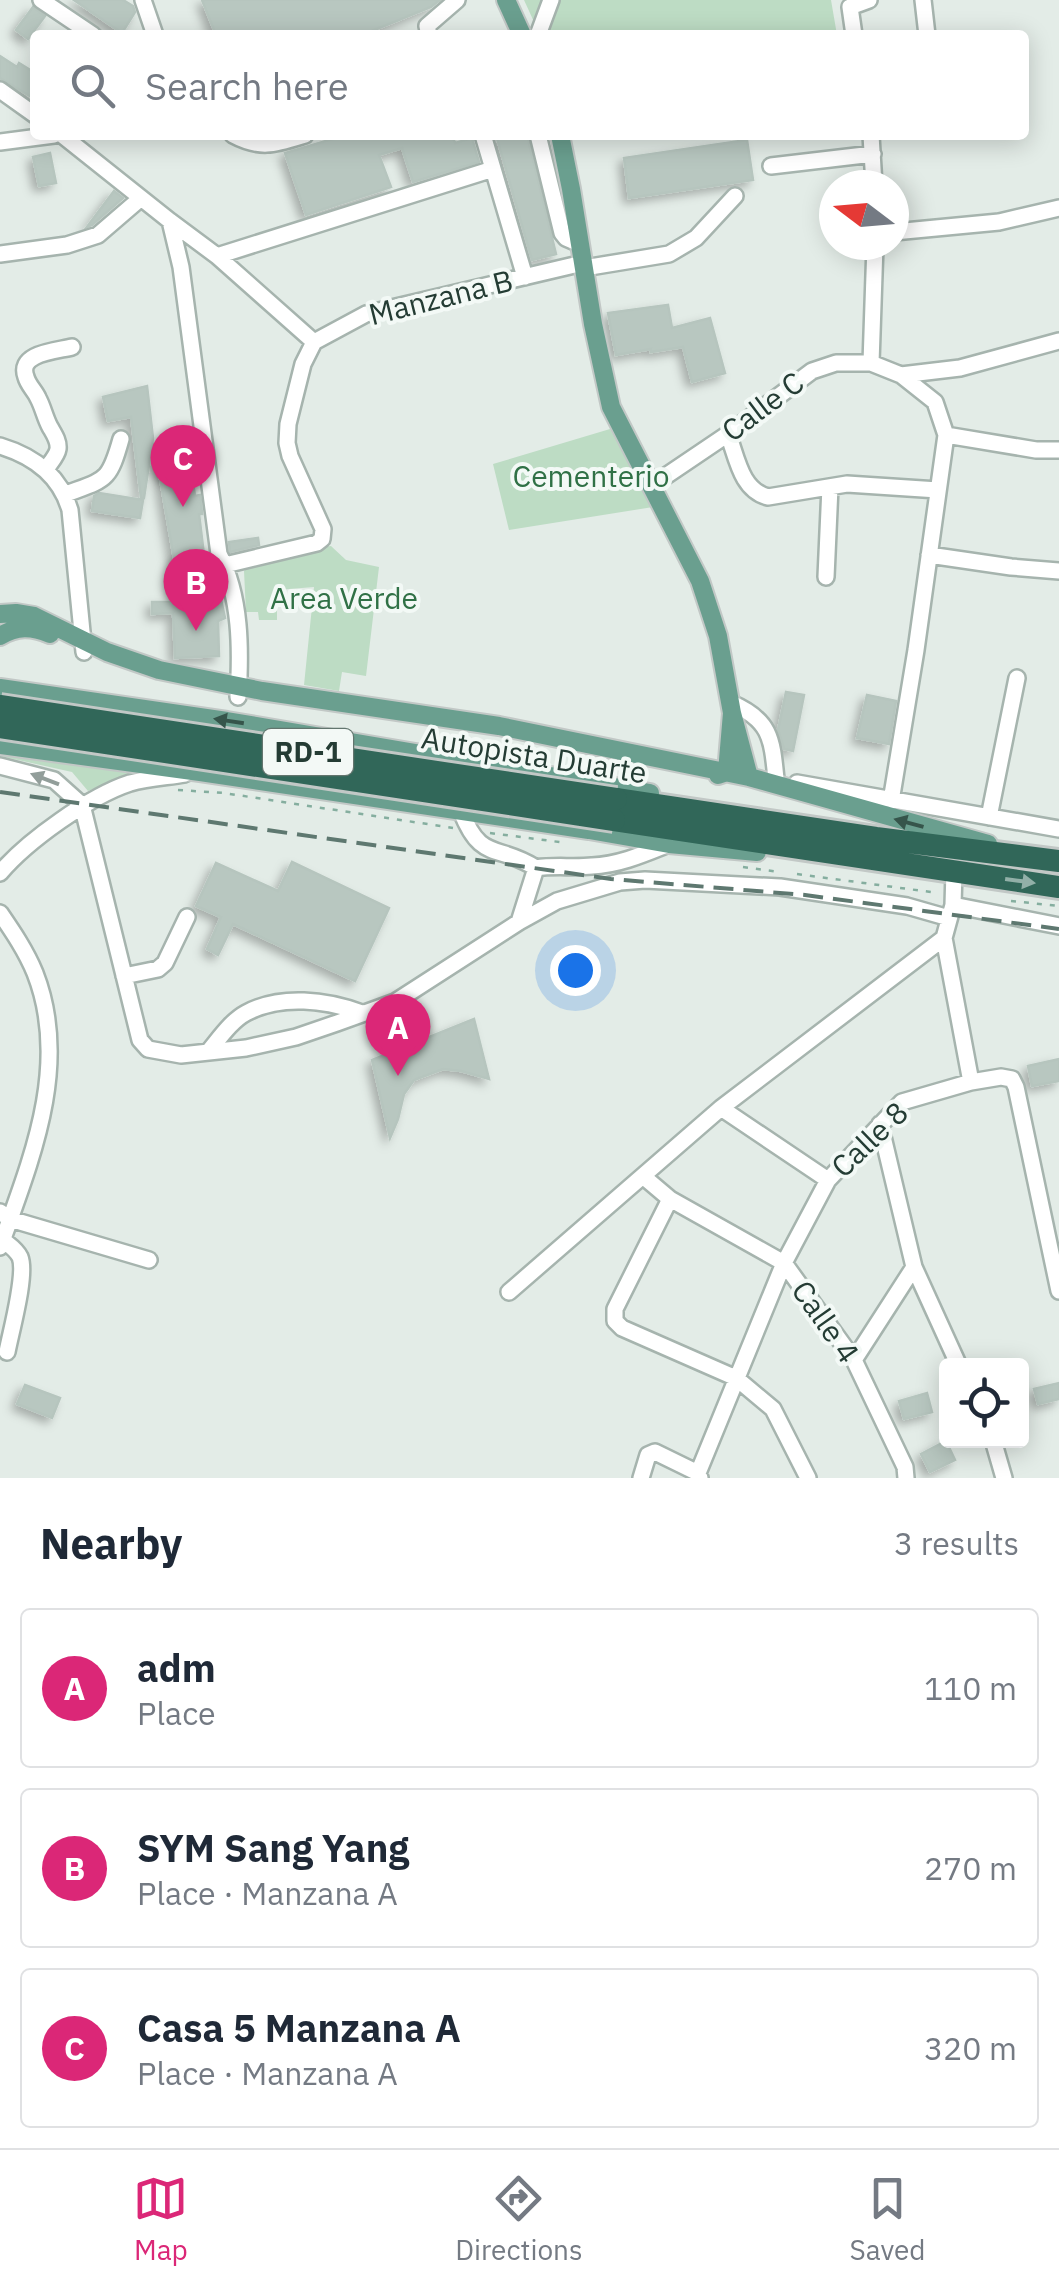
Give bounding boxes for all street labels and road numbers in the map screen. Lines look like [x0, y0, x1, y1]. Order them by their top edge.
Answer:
street label: Manzana B [365, 260, 517, 333]
street label: Calle C [713, 362, 811, 449]
street label: Autopista Duarte [419, 717, 650, 792]
road number: RD-1 [263, 729, 353, 775]
street label: Calle 8 [822, 1093, 916, 1185]
street label: Calle 4 [784, 1272, 869, 1370]

